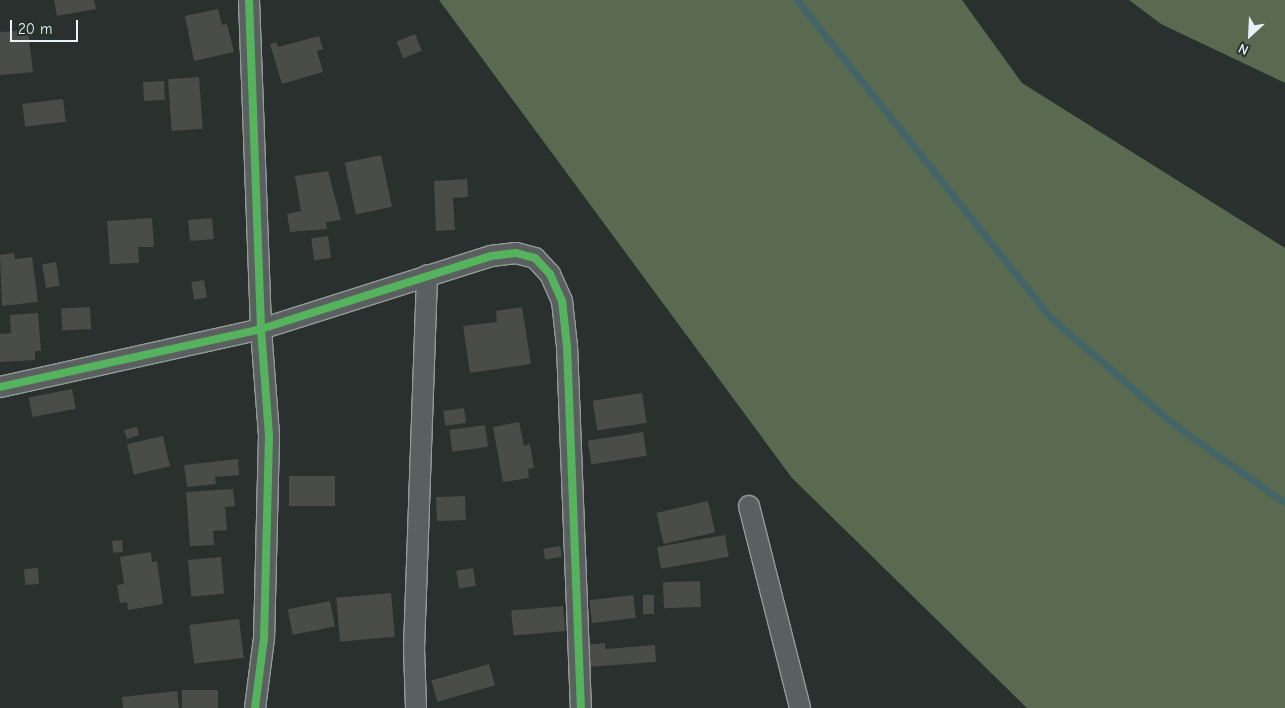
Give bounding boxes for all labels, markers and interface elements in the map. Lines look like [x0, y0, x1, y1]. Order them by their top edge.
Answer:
scale bar [12, 10, 80, 42]
north arrow [1225, 10, 1275, 60]
text: 20 m [18, 20, 52, 38]
text: N [1236, 39, 1251, 59]

